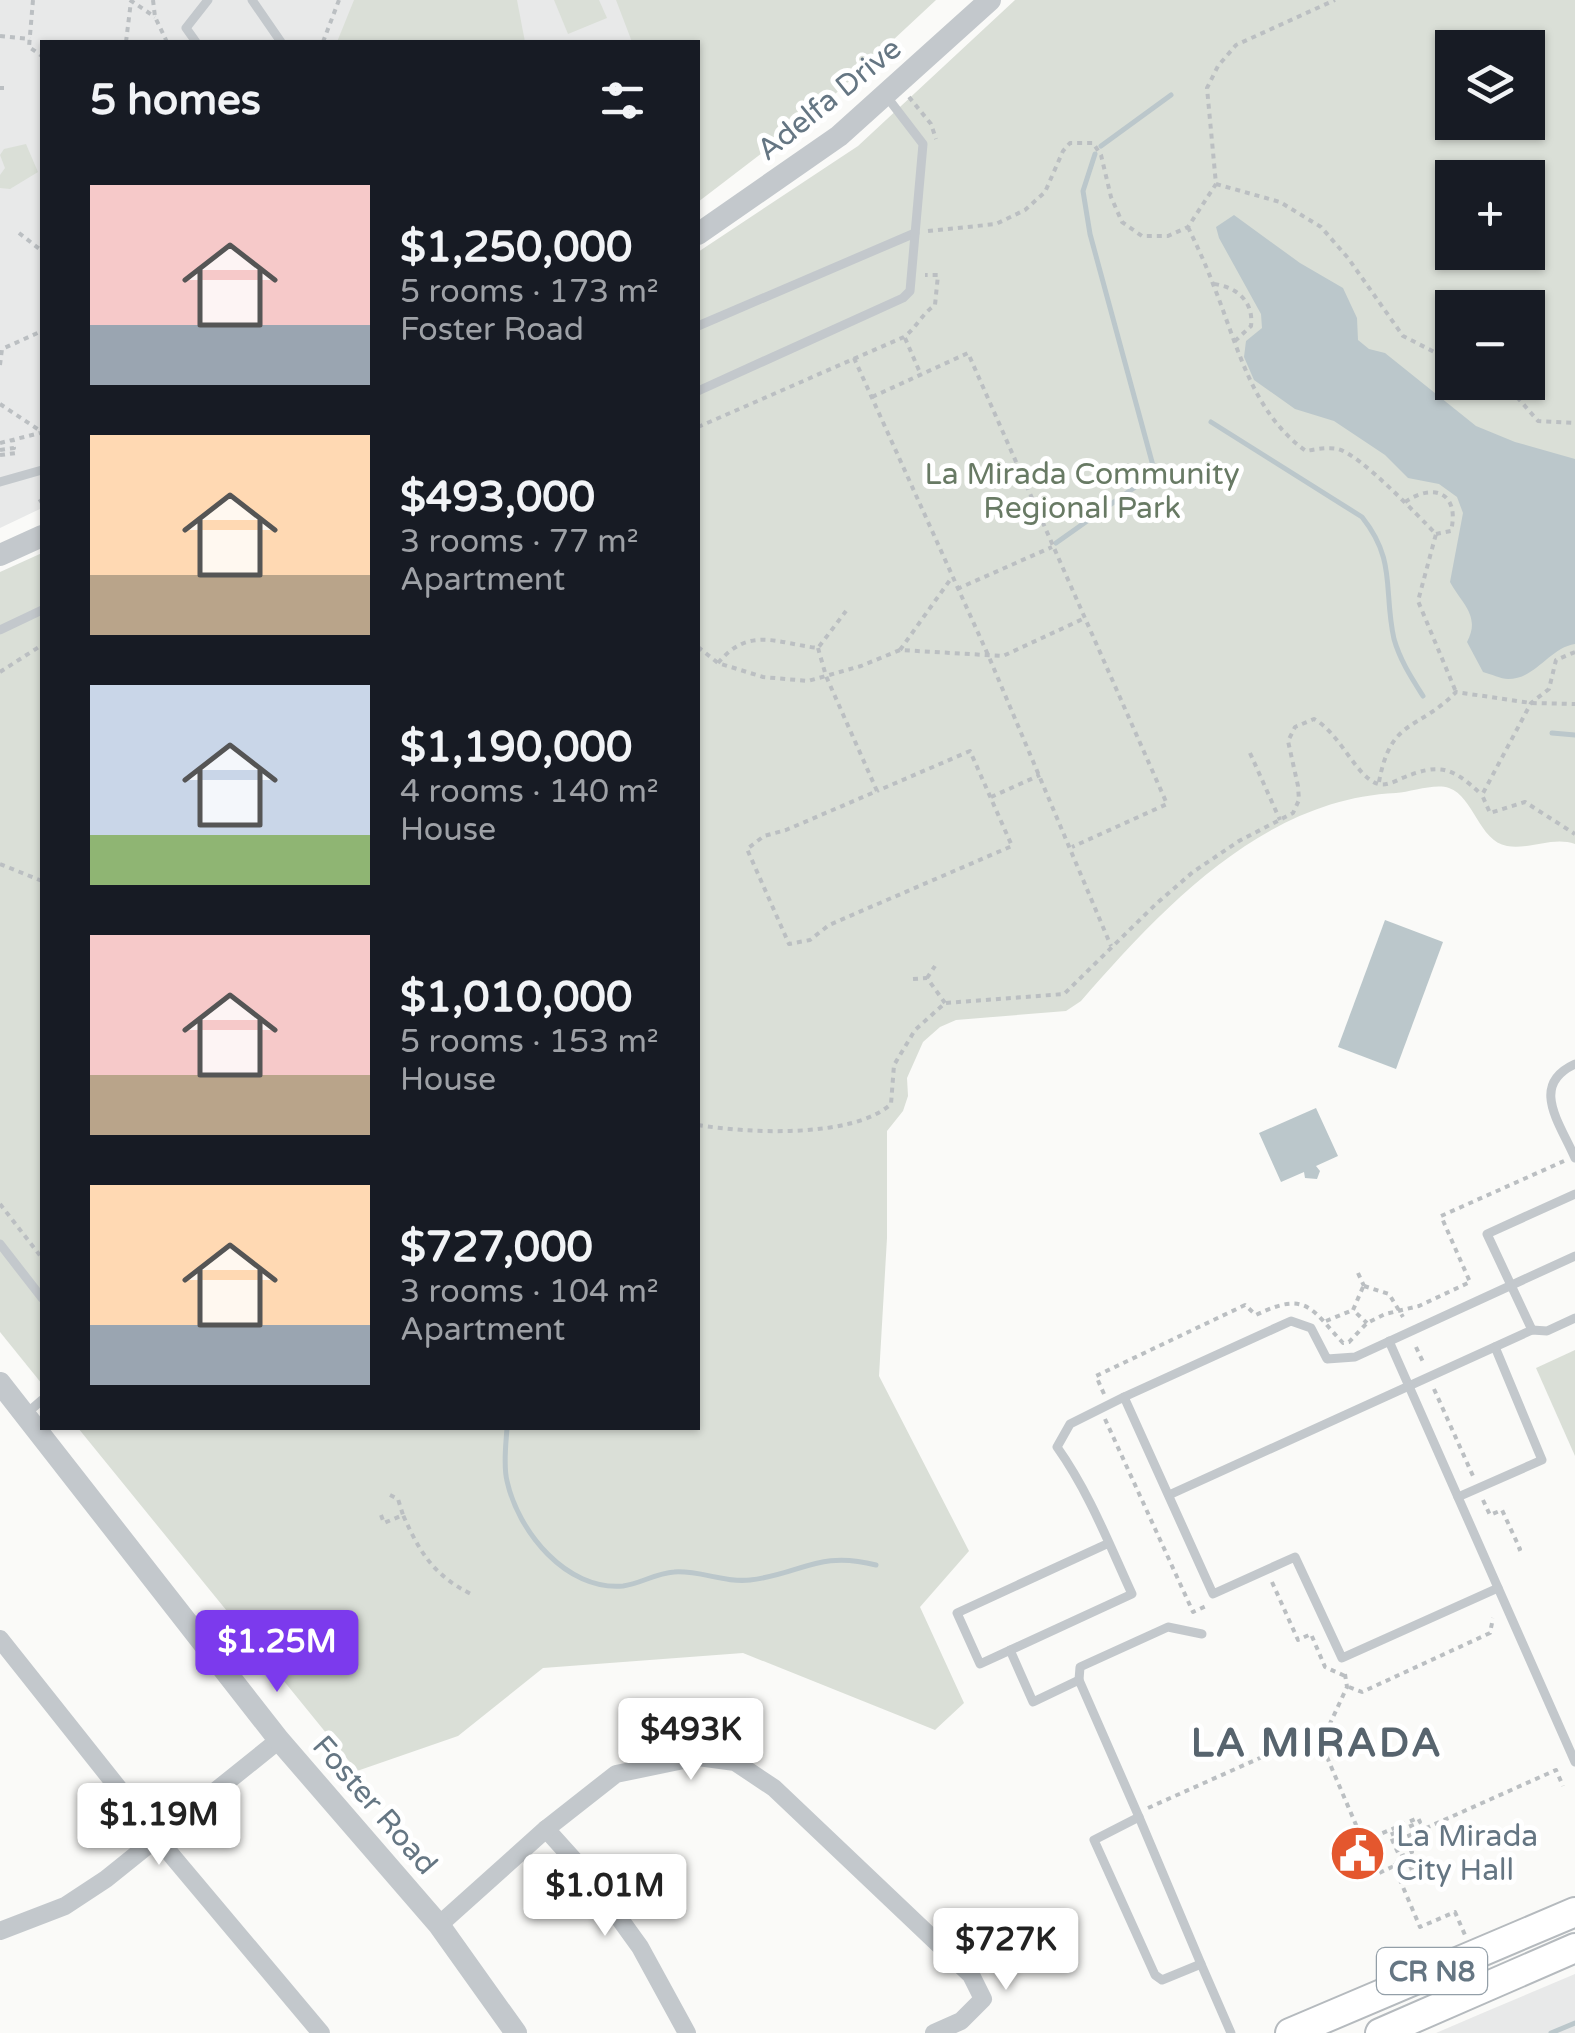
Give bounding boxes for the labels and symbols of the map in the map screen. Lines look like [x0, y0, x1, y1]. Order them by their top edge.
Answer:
street label: Adelfa Drive [750, 30, 909, 169]
park label: La Mirada Community Regional Park [924, 456, 1240, 527]
pin: $1.25M [196, 1610, 358, 1695]
pin: $493K [621, 1698, 761, 1783]
district label: LA MIRADA [1191, 1719, 1443, 1767]
street label: Foster Road [304, 1728, 445, 1883]
pin: $1.19M [78, 1783, 240, 1868]
place label: La Mirada City Hall [1396, 1818, 1538, 1889]
public building icon: La Mirada City Hall [1327, 1823, 1387, 1883]
pin: $1.01M [524, 1854, 686, 1939]
pin: $727K [936, 1908, 1076, 1993]
road number: CR N8 [1377, 1948, 1487, 1994]

